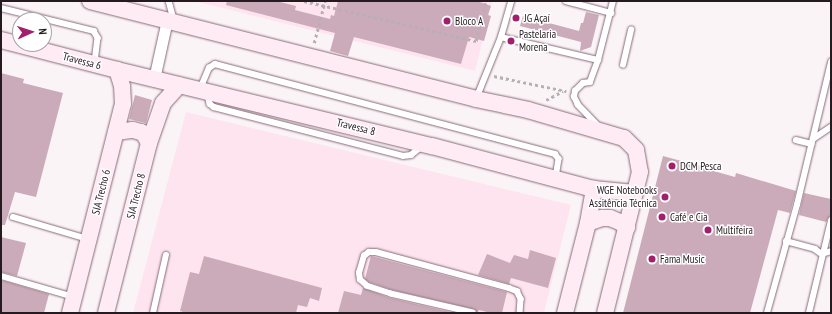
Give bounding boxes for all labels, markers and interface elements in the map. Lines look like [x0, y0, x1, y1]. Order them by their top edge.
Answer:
place label: JG Açaí [524, 11, 550, 25]
north arrow [12, 12, 52, 52]
marker: JG Açaí [511, 13, 521, 23]
place label: Bloco A [455, 14, 484, 28]
marker: Bloco A [442, 16, 452, 26]
text: N [36, 28, 50, 35]
place label: Pastelaria Morena [519, 28, 556, 54]
marker: Pastelaria Morena [506, 36, 516, 46]
street label: Travessa 6 [61, 50, 103, 72]
street label: Travessa 8 [335, 116, 377, 138]
place label: DCM Pesca [680, 159, 721, 173]
marker: DCM Pesca [667, 161, 677, 171]
street label: SIA Trecho 6 [89, 168, 113, 216]
street label: SIA Trecho 8 [124, 172, 148, 220]
place label: WGE Notebooks Assitência Técnica [589, 184, 657, 210]
marker: WGE Notebooks Assitência Técnica [660, 192, 670, 202]
place label: Café e Cia [670, 210, 708, 224]
marker: Café e Cia [657, 212, 667, 222]
place label: Multifeira [716, 223, 753, 237]
marker: Multifeira [703, 225, 713, 235]
place label: Fama Music [660, 252, 705, 266]
marker: Fama Music [647, 254, 657, 264]

